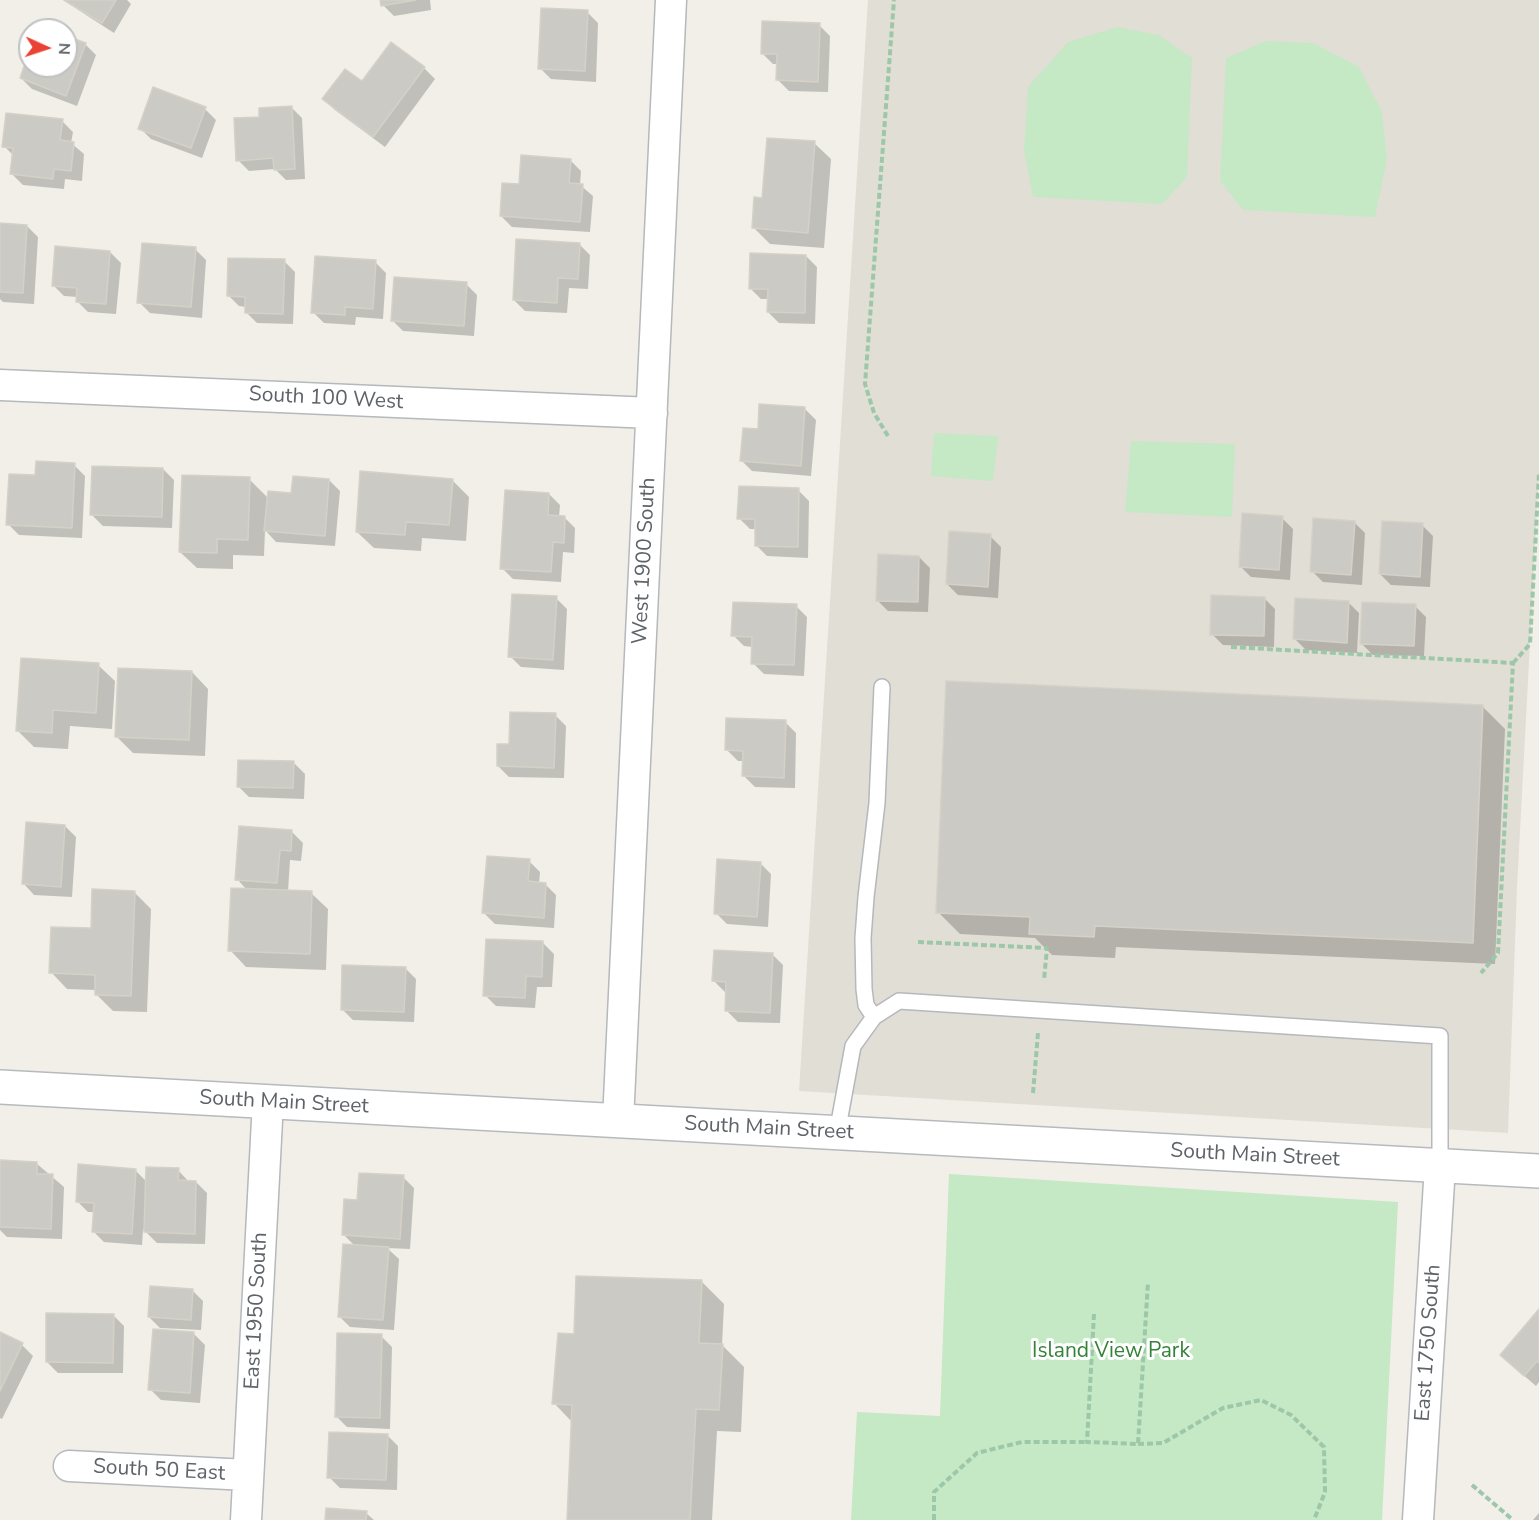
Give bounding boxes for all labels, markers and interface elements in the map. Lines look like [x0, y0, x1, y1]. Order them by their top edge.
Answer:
north arrow [18, 18, 78, 78]
text: N [53, 42, 75, 55]
street label: South 100 West [248, 382, 404, 416]
street label: West 1900 South [628, 477, 662, 645]
street label: South Main Street [199, 1086, 369, 1120]
street label: South Main Street [684, 1112, 854, 1146]
street label: South Main Street [1170, 1139, 1340, 1173]
street label: East 1950 South [240, 1232, 274, 1390]
street label: East 1750 South [1411, 1264, 1447, 1422]
park label: Island View Park [1032, 1339, 1190, 1365]
street label: South 50 East [92, 1455, 226, 1487]

